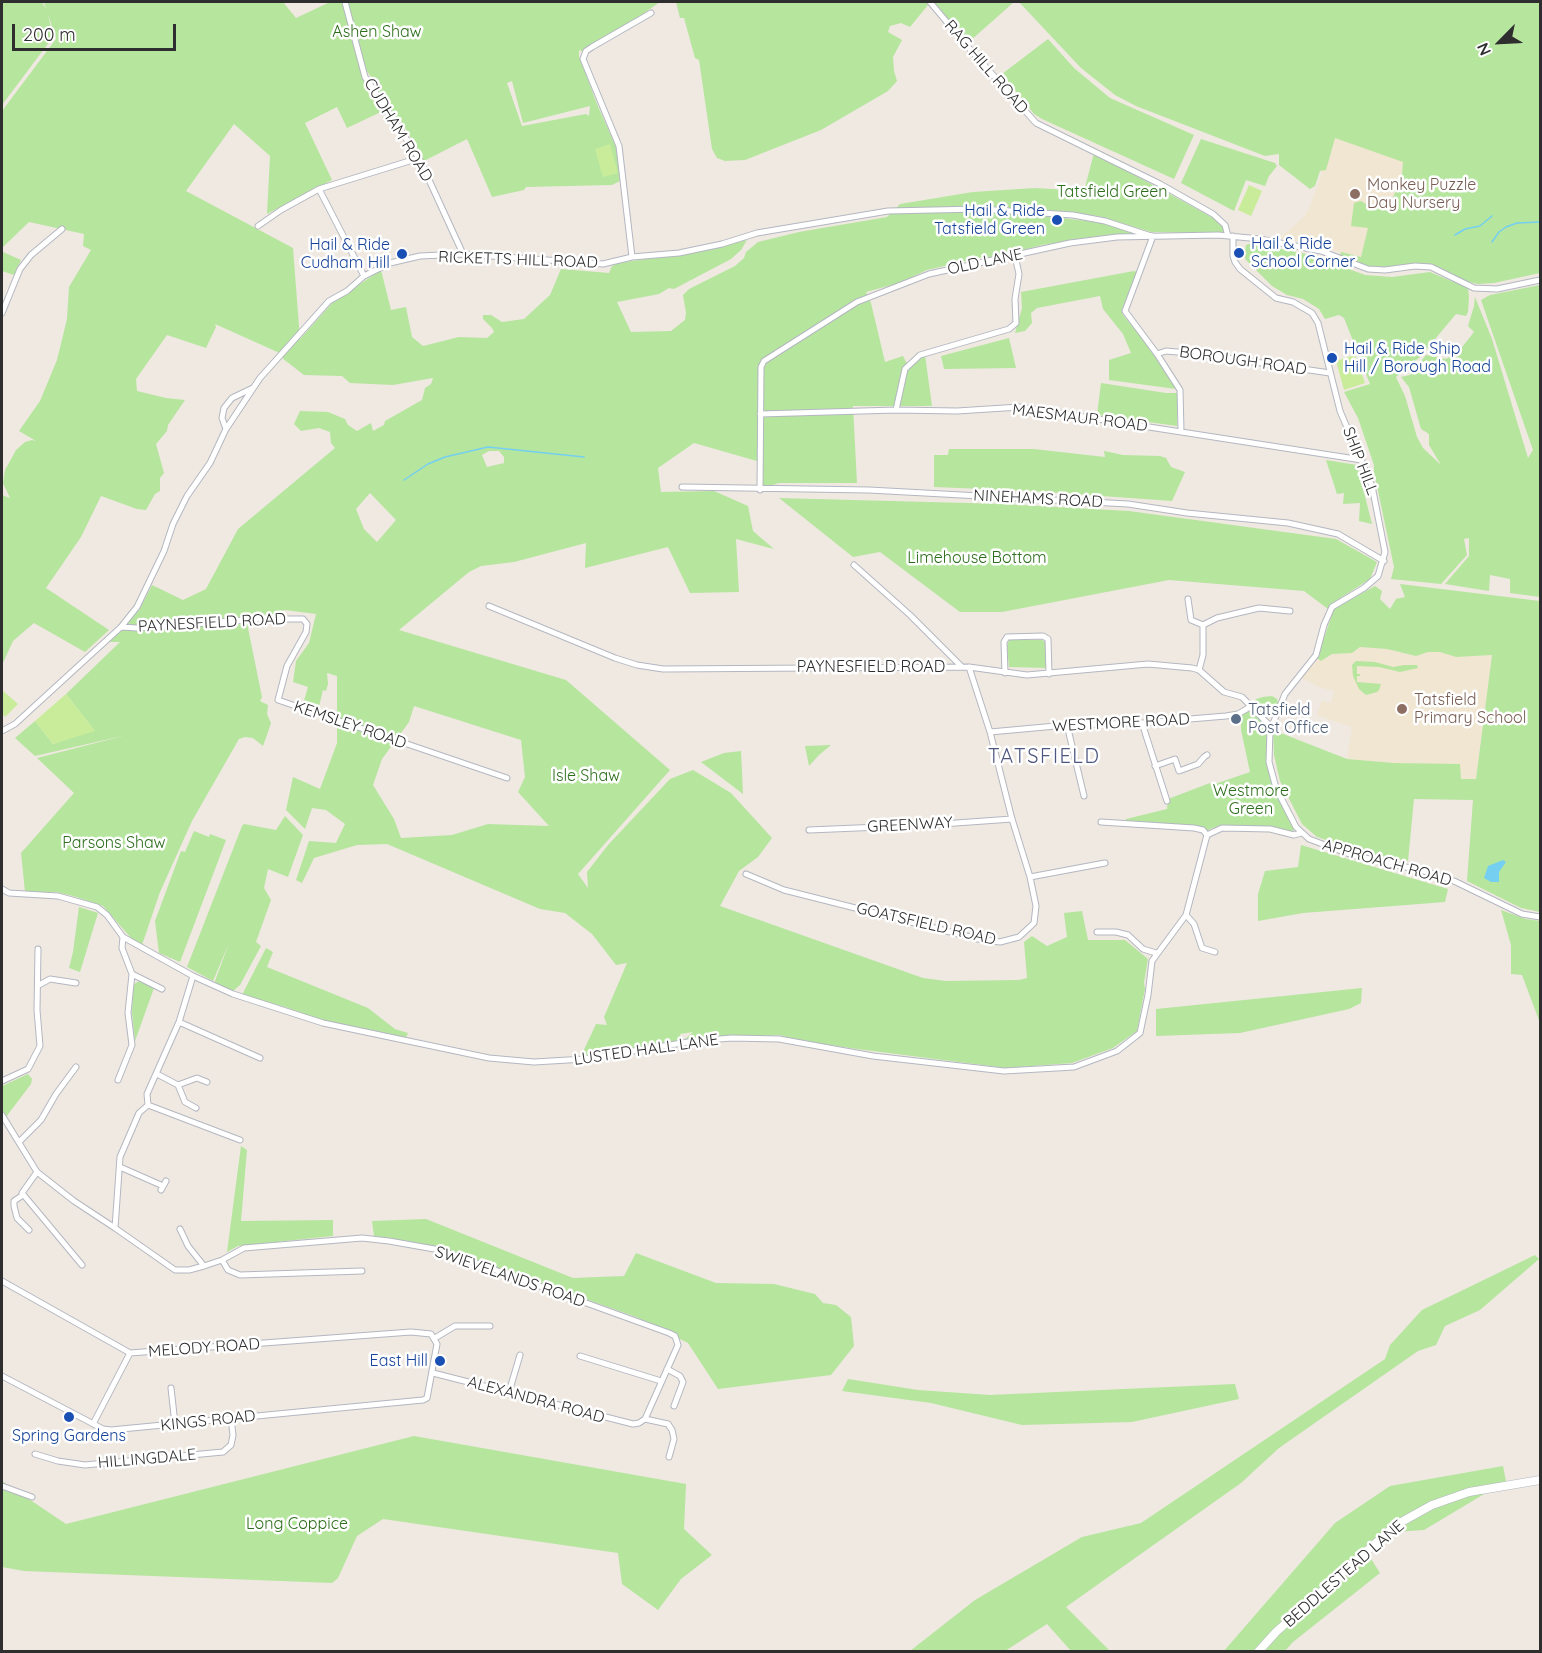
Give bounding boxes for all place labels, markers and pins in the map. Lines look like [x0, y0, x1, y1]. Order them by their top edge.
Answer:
place label: Monkey Puzzle Day Nursery [1367, 175, 1476, 213]
marker: Monkey Puzzle Day Nursery [1348, 187, 1362, 201]
place label: Hail & Ride Tatsfield Green [934, 201, 1045, 239]
marker: Hail & Ride Tatsfield Green [1050, 213, 1064, 227]
place label: Hail & Ride School Corner [1251, 234, 1355, 272]
place label: Hail & Ride Cudham Hill [301, 235, 390, 273]
marker: Hail & Ride School Corner [1232, 246, 1246, 260]
marker: Hail & Ride Cudham Hill [395, 247, 409, 261]
place label: Hail & Ride Ship Hill / Borough Road [1344, 339, 1491, 377]
marker: Hail & Ride Ship Hill / Borough Road [1325, 351, 1339, 365]
place label: Tatsfield Primary School [1414, 690, 1526, 728]
place label: Tatsfield Post Office [1248, 700, 1329, 738]
marker: Tatsfield Primary School [1395, 702, 1409, 716]
marker: Tatsfield Post Office [1229, 712, 1243, 726]
place label: East Hill [370, 1351, 428, 1371]
marker: East Hill [433, 1354, 447, 1368]
marker: Spring Gardens [62, 1410, 76, 1424]
place label: Spring Gardens [12, 1426, 126, 1446]

